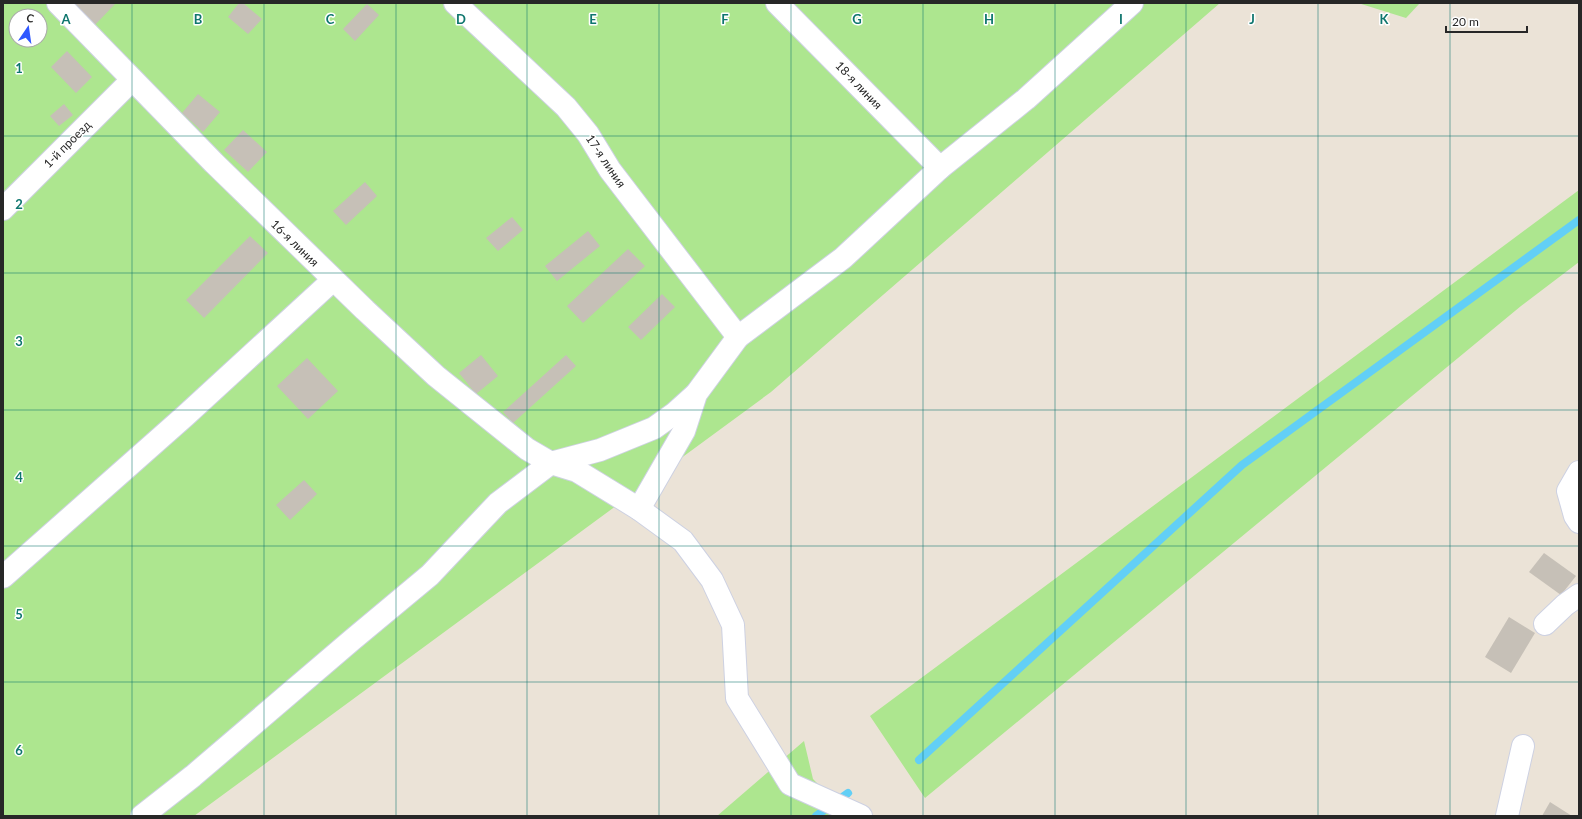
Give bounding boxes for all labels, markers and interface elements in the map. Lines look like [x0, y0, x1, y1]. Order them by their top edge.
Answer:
north arrow [8, 8, 48, 48]
scale bar [1446, 8, 1527, 34]
text: С [25, 11, 36, 25]
text: A [60, 11, 71, 27]
text: B [194, 11, 203, 27]
text: C [326, 11, 335, 27]
text: D [456, 11, 466, 27]
text: E [589, 11, 597, 27]
text: F [721, 11, 729, 27]
text: G [852, 11, 862, 27]
text: H [984, 11, 994, 27]
text: I [1119, 11, 1123, 27]
text: J [1249, 11, 1255, 27]
text: K [1380, 11, 1390, 27]
text: 20 m [1452, 14, 1479, 29]
street label: 18-я линия [832, 58, 886, 112]
text: 1 [15, 60, 23, 76]
street label: 1-й проезд [40, 117, 94, 171]
street label: 17-я линия [583, 132, 629, 190]
text: 2 [15, 196, 23, 212]
street label: 16-я линия [268, 216, 322, 270]
text: 3 [15, 333, 23, 349]
text: 4 [15, 469, 23, 485]
text: 5 [15, 606, 23, 622]
text: 6 [15, 742, 23, 758]

